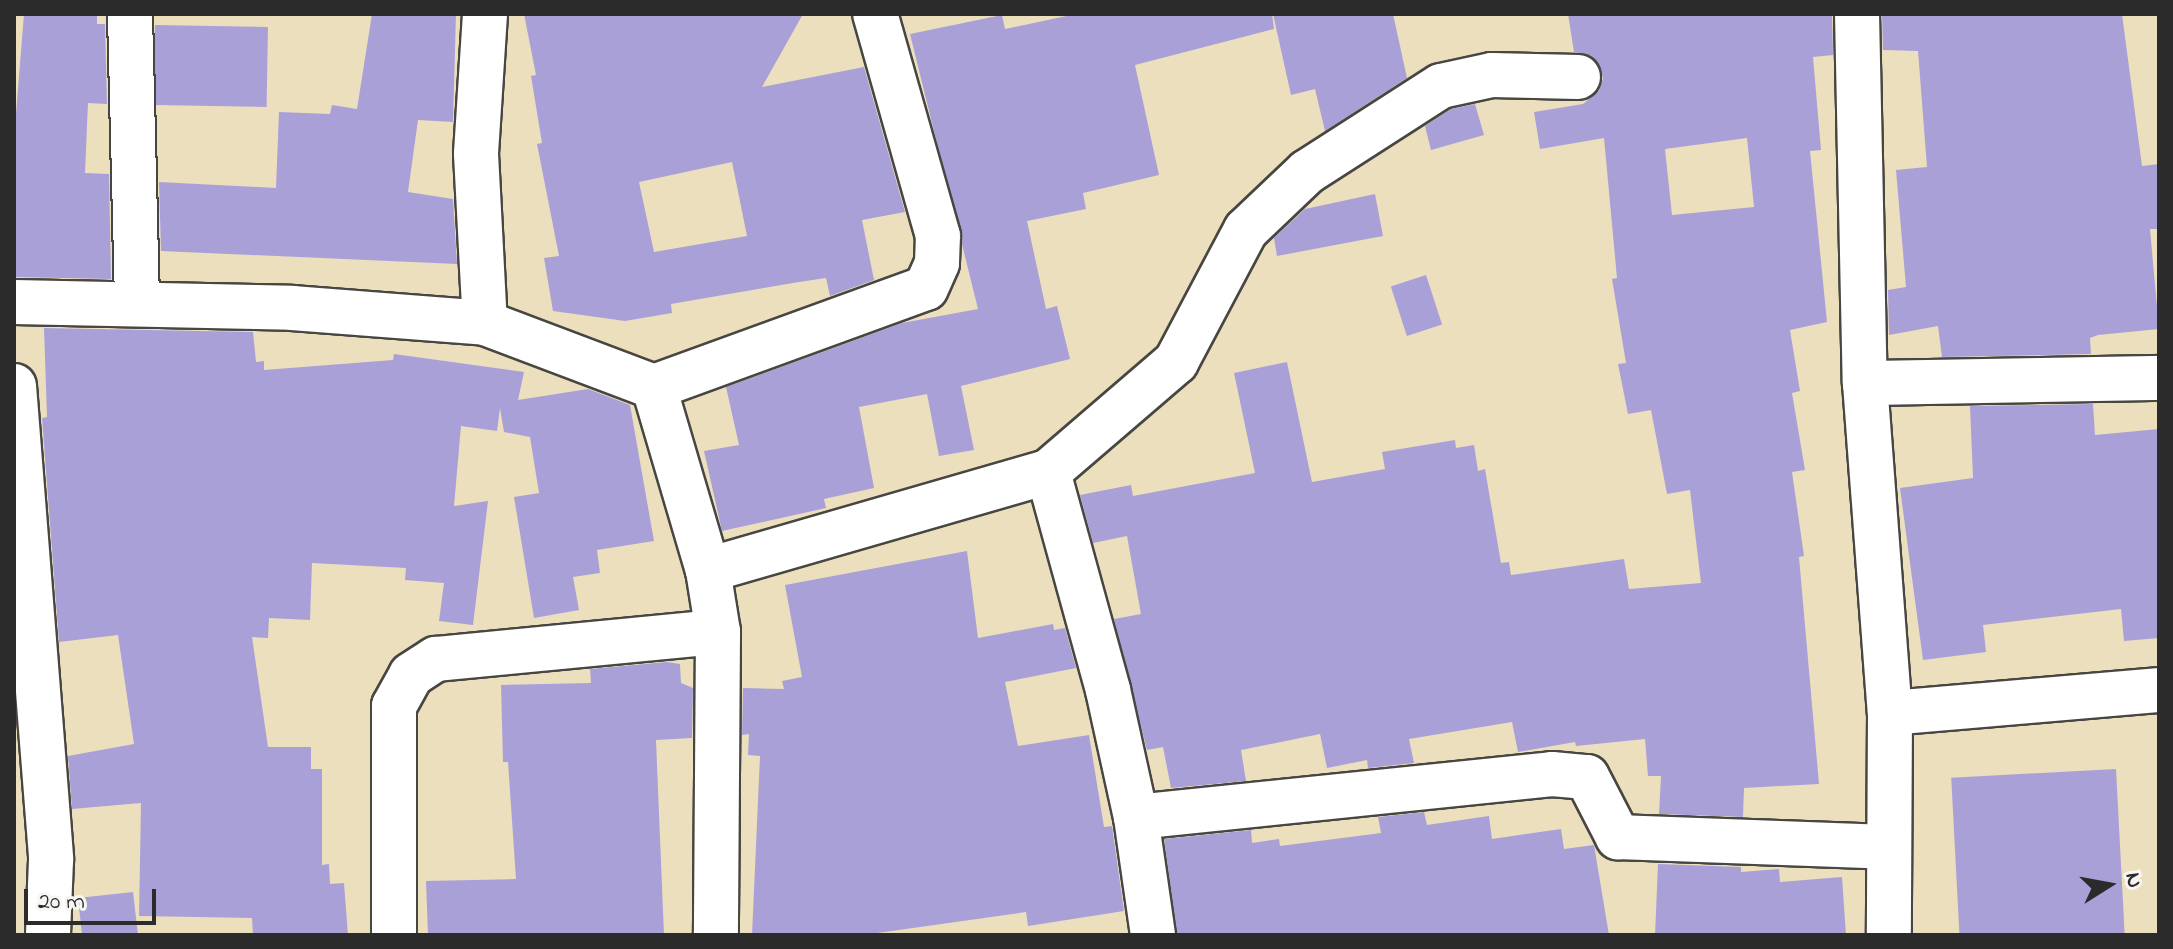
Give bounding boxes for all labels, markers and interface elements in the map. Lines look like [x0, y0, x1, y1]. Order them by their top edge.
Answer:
north arrow [2069, 845, 2149, 925]
text: N [2115, 870, 2150, 891]
scale bar [28, 873, 160, 923]
text: 20 m [38, 885, 85, 920]

